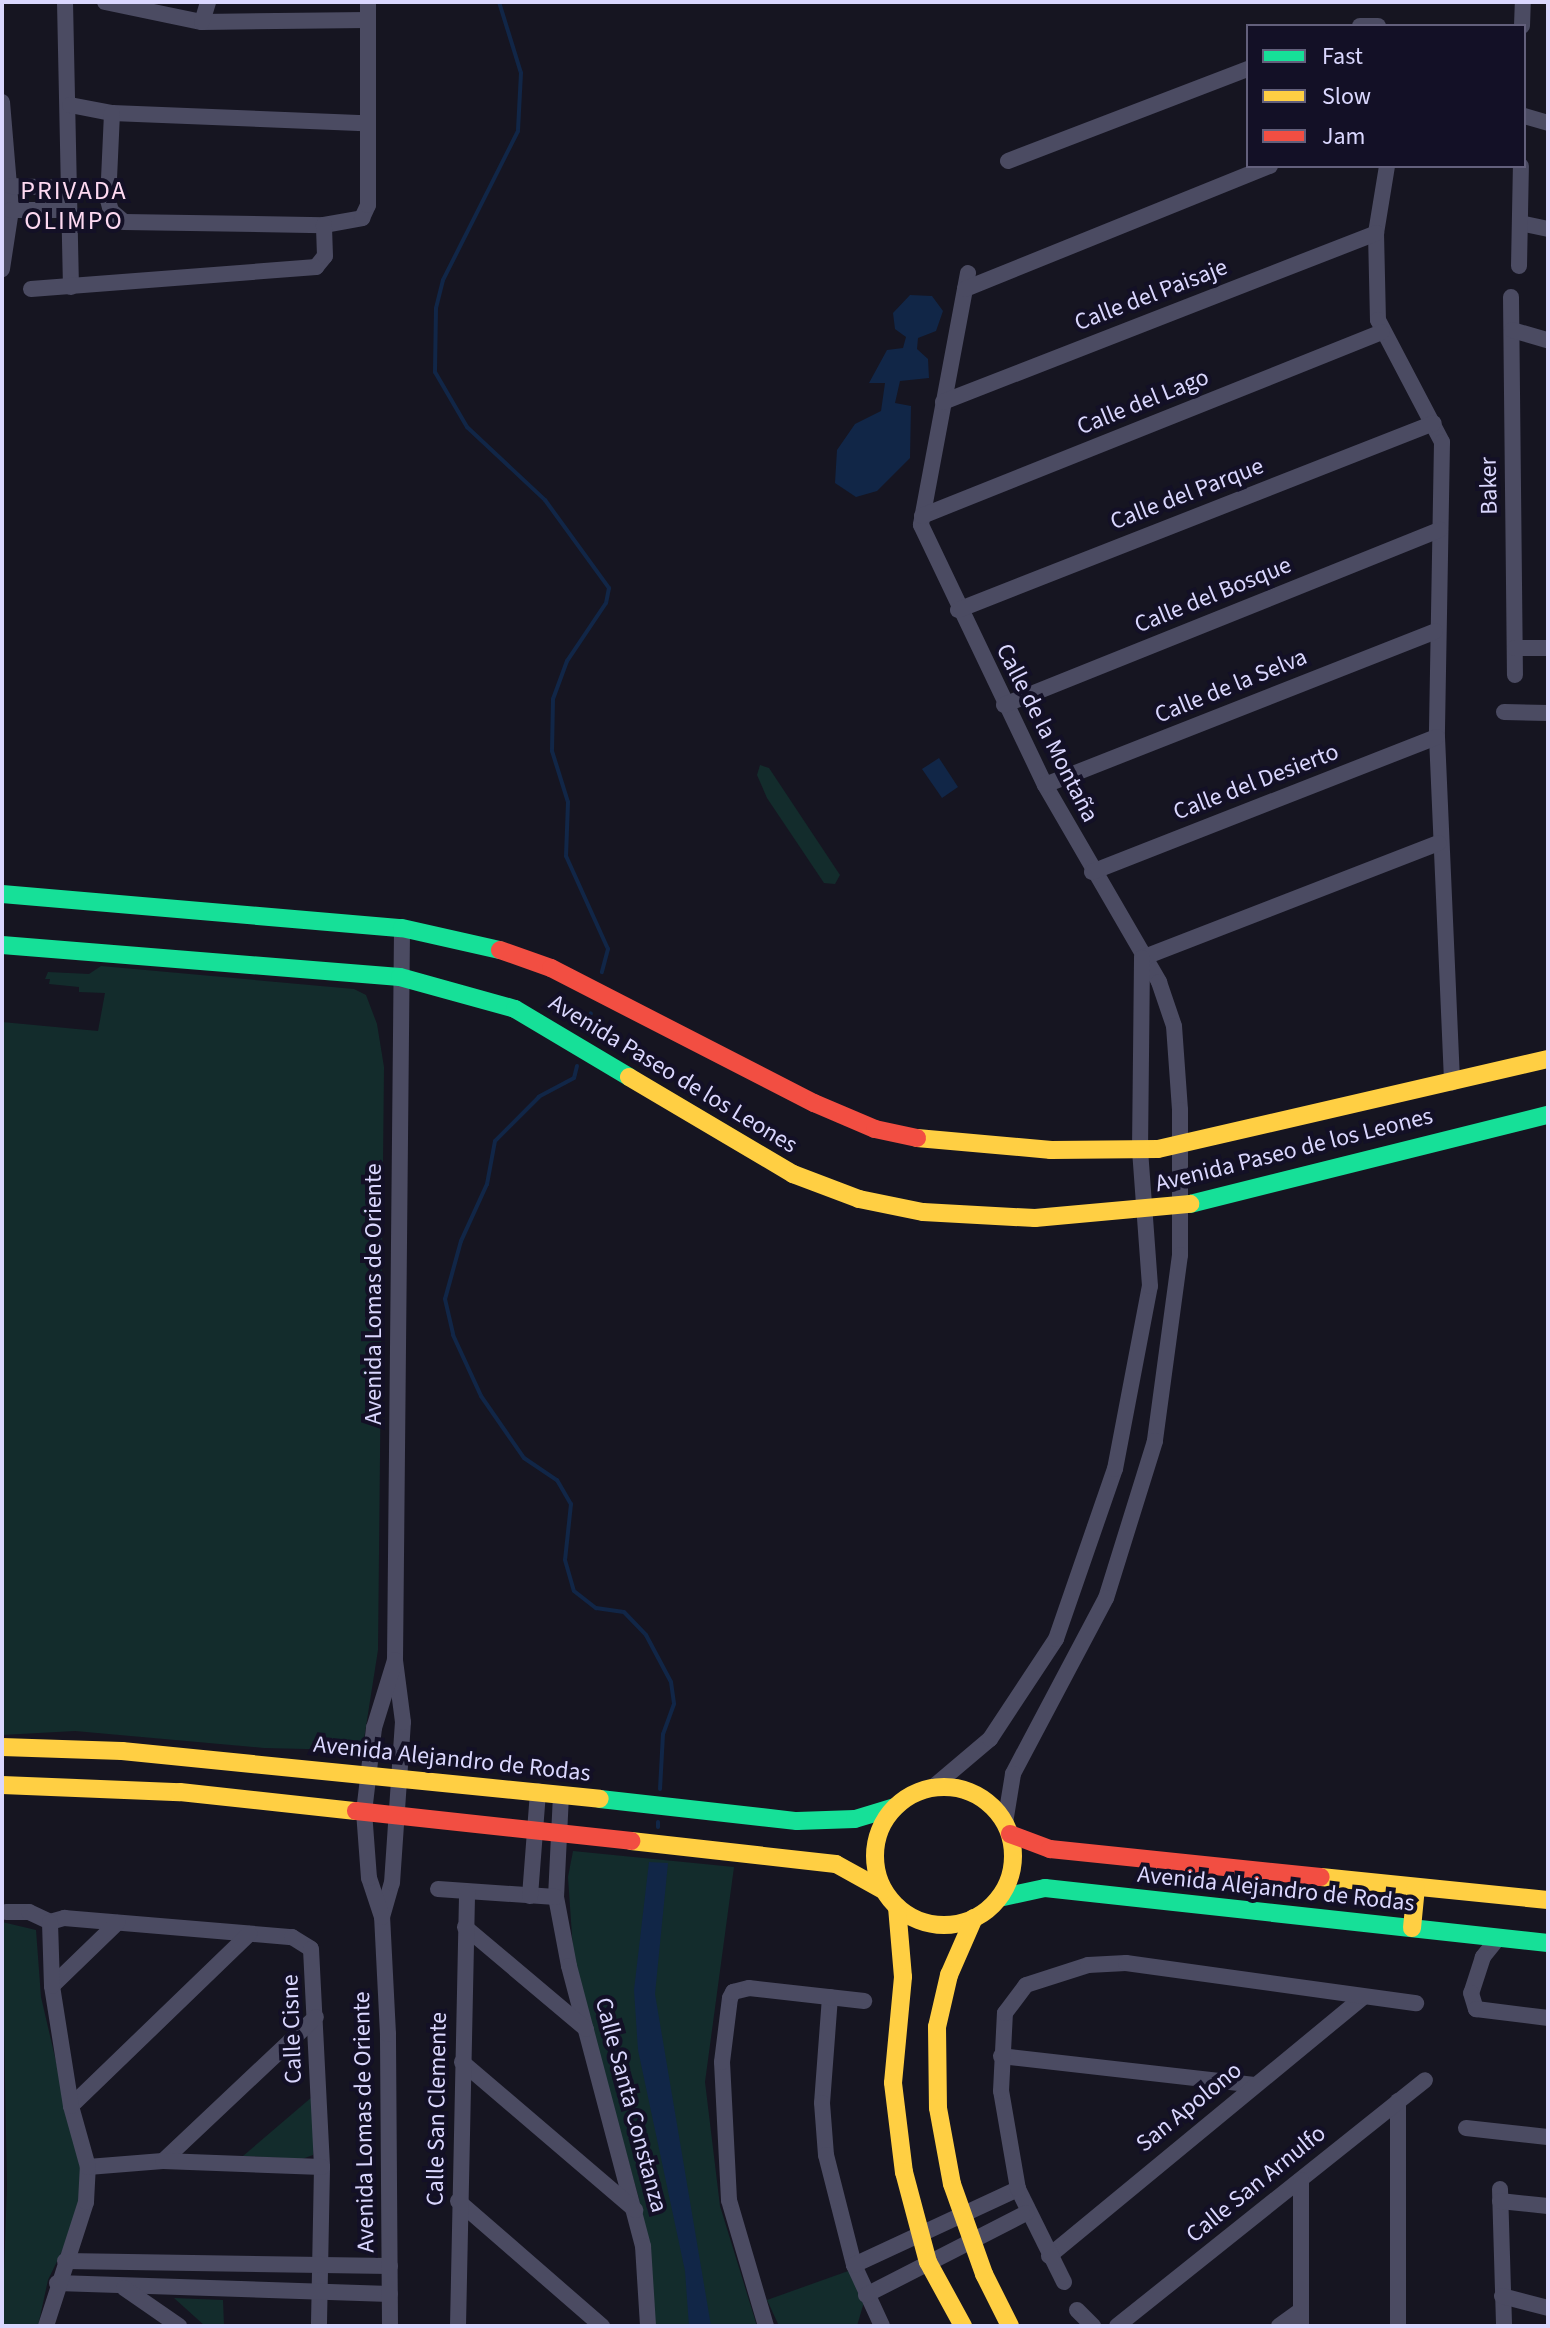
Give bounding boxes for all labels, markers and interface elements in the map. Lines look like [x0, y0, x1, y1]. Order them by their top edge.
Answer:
legend [1246, 24, 1526, 168]
text: Fast [1322, 39, 1363, 74]
text: Slow [1322, 79, 1371, 114]
text: Jam [1322, 119, 1366, 154]
district label: PRIVADA OLIMPO [20, 175, 128, 236]
street label: Calle del Paisaje [1070, 253, 1232, 337]
street label: Calle del Lago [1073, 363, 1213, 441]
street label: Calle del Parque [1106, 452, 1268, 536]
street label: Baker [1474, 457, 1504, 515]
street label: Calle del Bosque [1131, 551, 1295, 639]
street label: Calle de la Montaña [990, 639, 1104, 827]
street label: Calle de la Selva [1151, 642, 1311, 730]
street label: Calle del Desierto [1169, 737, 1343, 827]
street label: Avenida Paseo de los Leones [543, 988, 803, 1160]
street label: Avenida Paseo de los Leones [1152, 1102, 1436, 1198]
street label: Avenida Lomas de Oriente [360, 1163, 388, 1425]
street label: Avenida Alejandro de Rodas [312, 1730, 592, 1788]
street label: Avenida Alejandro de Rodas [1136, 1860, 1416, 1918]
street label: Calle Cisne [276, 1974, 308, 2084]
street label: Avenida Lomas de Oriente [347, 1991, 381, 2253]
street label: Calle Santa Constanza [588, 1994, 674, 2216]
street label: Calle San Clemente [421, 2012, 453, 2206]
street label: San Apolono [1130, 2056, 1248, 2158]
street label: Calle San Arnulfo [1180, 2119, 1332, 2249]

